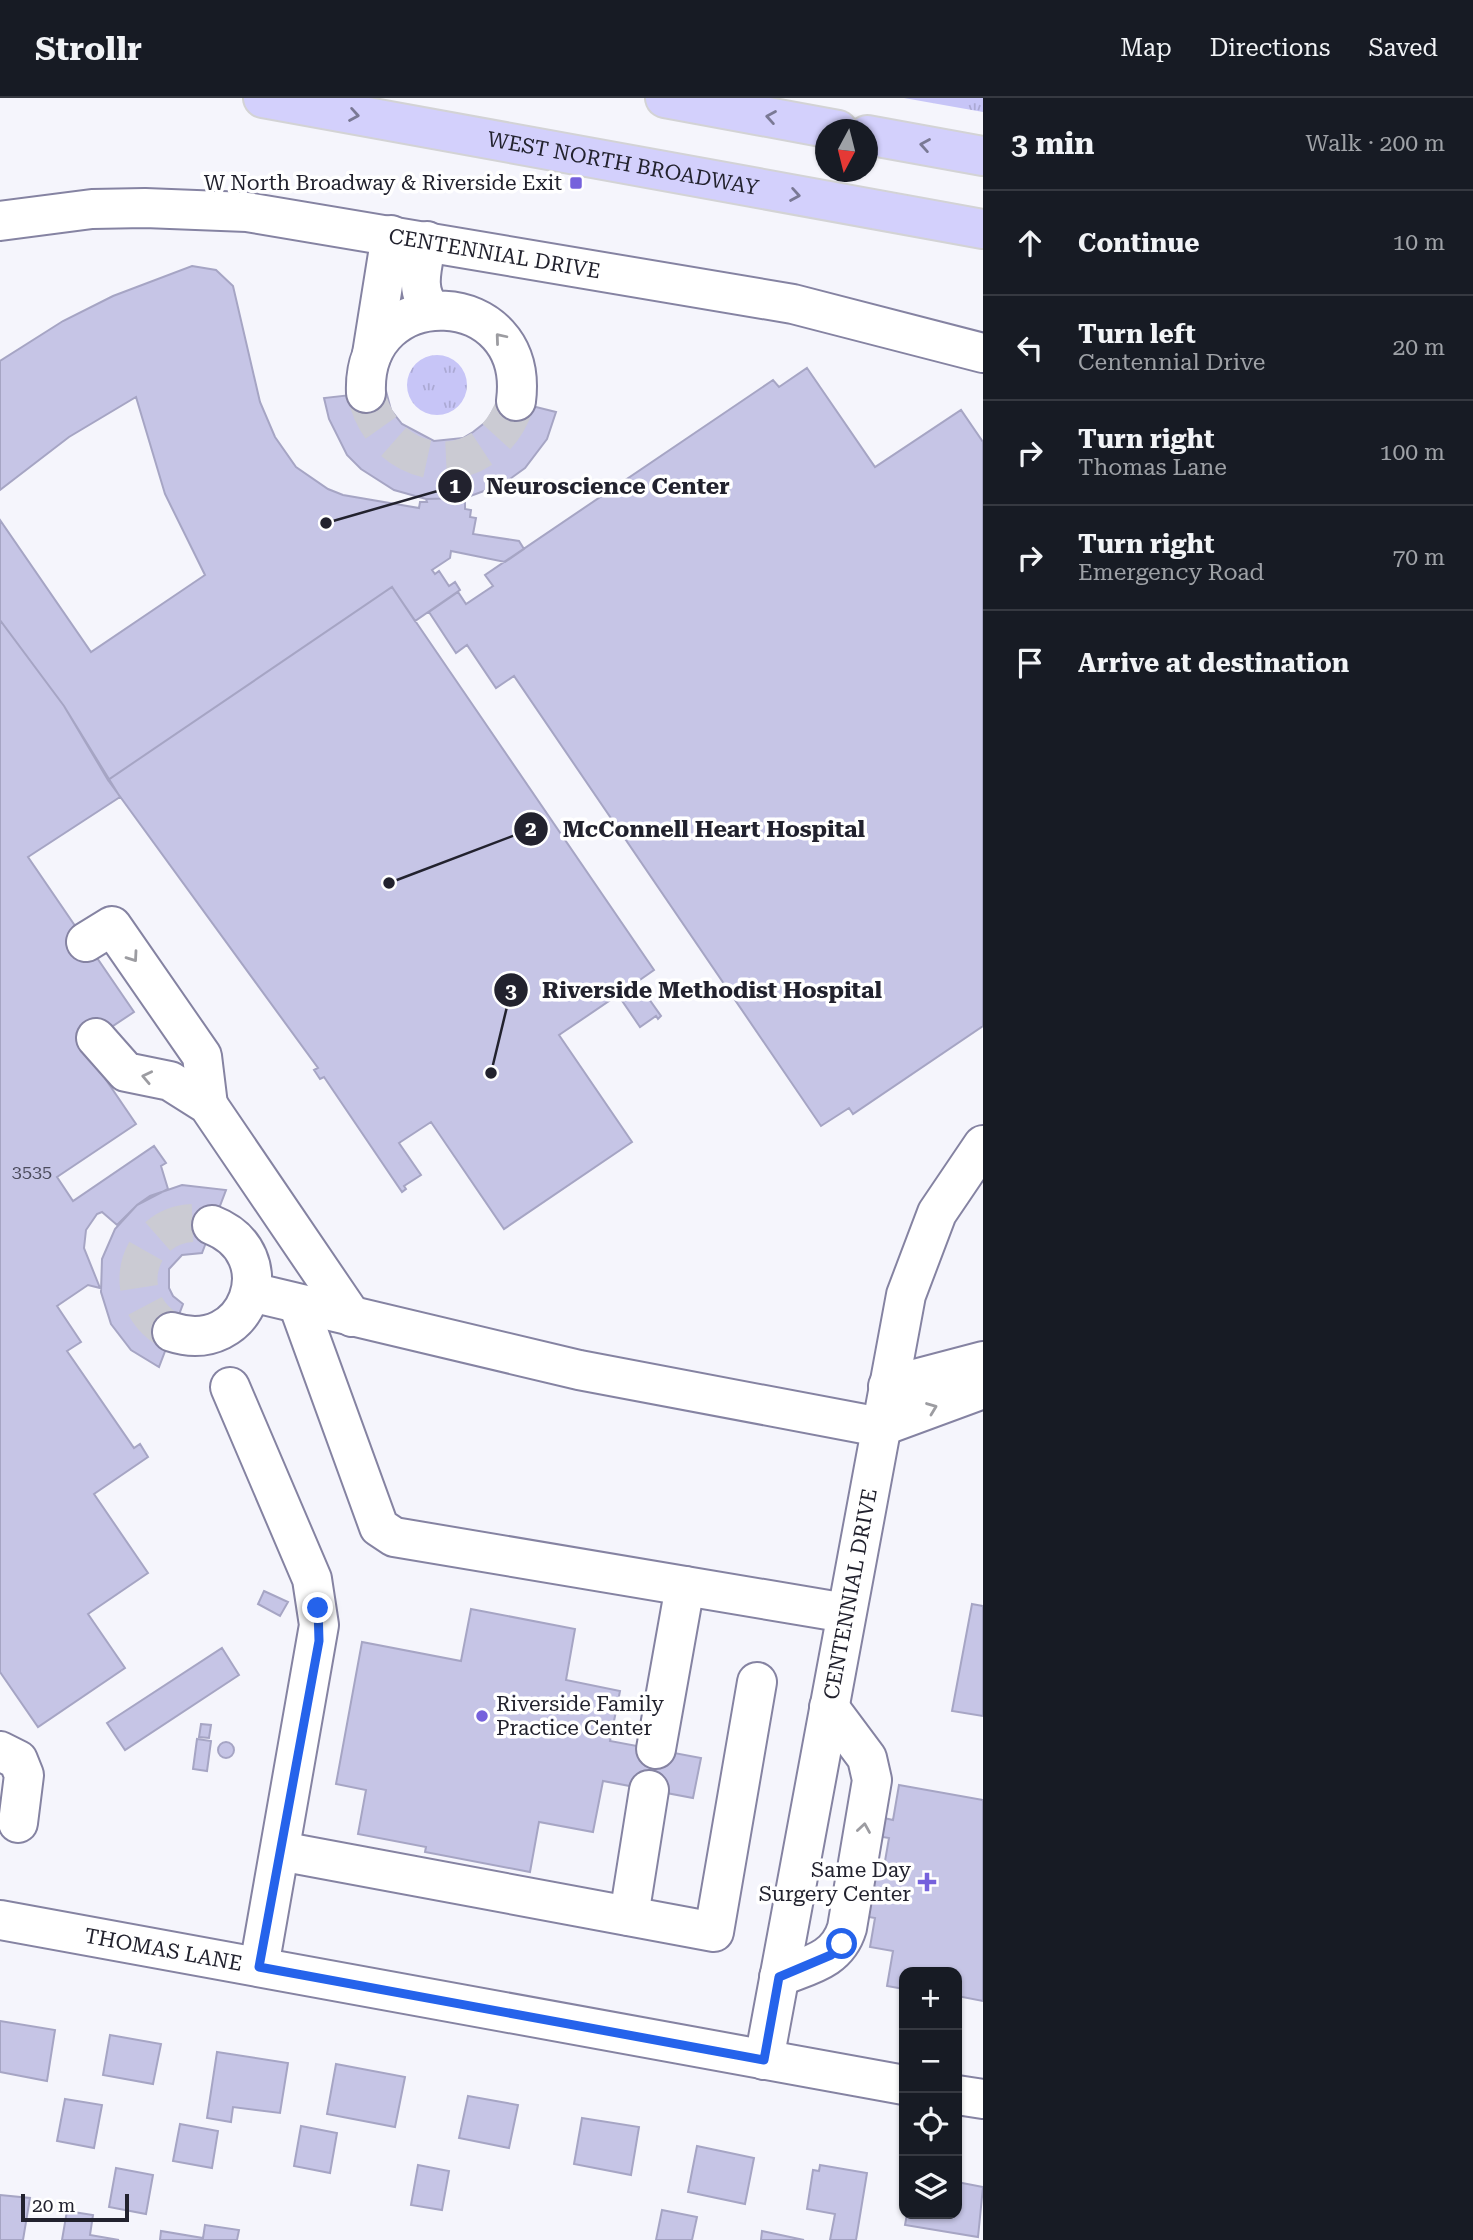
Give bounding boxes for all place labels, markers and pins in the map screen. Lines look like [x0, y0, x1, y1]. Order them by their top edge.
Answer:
place label: W North Broadway & Riverside Exit [204, 171, 562, 195]
marker: W North Broadway & Riverside Exit [568, 175, 584, 191]
callout: Neuroscience Center [438, 464, 744, 508]
callout: McConnell Heart Hospital [513, 807, 879, 851]
callout: Riverside Methodist Hospital [493, 968, 896, 1012]
place label: Riverside Family Practice Center [496, 1692, 664, 1740]
marker: Riverside Family Practice Center [474, 1708, 490, 1724]
place label: Same Day Surgery Center [759, 1858, 912, 1906]
marker: Same Day Surgery Center [917, 1872, 937, 1892]

